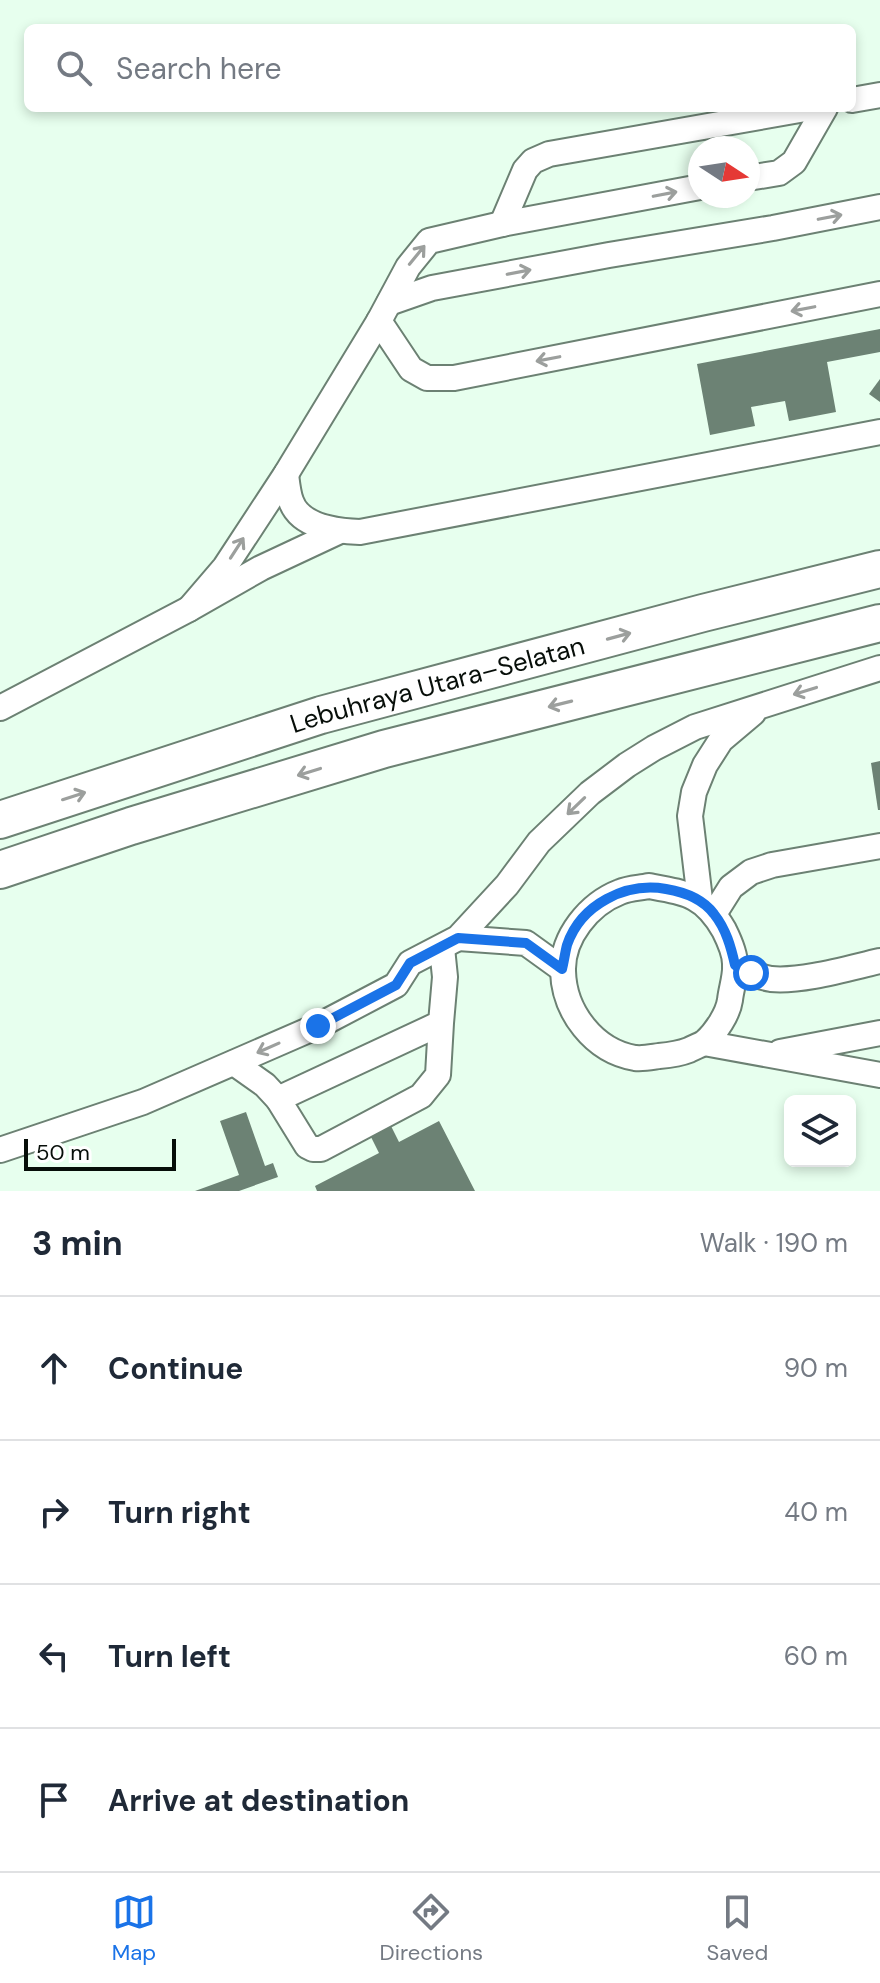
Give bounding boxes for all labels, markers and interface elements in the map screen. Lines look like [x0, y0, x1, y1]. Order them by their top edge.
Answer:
search box [24, 24, 856, 112]
icon: search [52, 46, 96, 90]
text: Search here [116, 49, 282, 88]
north arrow [688, 136, 760, 208]
one-way arrow [652, 185, 678, 200]
one-way arrow [816, 209, 842, 224]
one-way arrow [408, 245, 426, 266]
one-way arrow [505, 264, 531, 279]
one-way arrow [791, 302, 817, 317]
one-way arrow [536, 353, 562, 368]
one-way arrow [229, 538, 245, 560]
one-way arrow [605, 627, 631, 642]
street label: Lebuhraya Utara–Selatan [286, 628, 588, 741]
one-way arrow [793, 684, 819, 699]
one-way arrow [548, 698, 574, 713]
one-way arrow [297, 765, 323, 780]
one-way arrow [61, 787, 86, 802]
one-way arrow [566, 797, 586, 816]
route start [733, 955, 769, 991]
route end [300, 1008, 336, 1044]
one-way arrow [256, 1042, 281, 1057]
map controls [784, 1095, 856, 1167]
button: layers [784, 1095, 856, 1167]
scale bar [24, 1135, 176, 1171]
text: 50 m [36, 1138, 90, 1167]
text: 3 min [32, 1221, 123, 1266]
text: Walk · 190 m [700, 1226, 848, 1260]
icon: ahead [32, 1346, 76, 1390]
text: Continue [108, 1349, 243, 1388]
text: 90 m [784, 1351, 848, 1385]
icon: right [32, 1490, 76, 1534]
text: Turn right [108, 1493, 251, 1532]
text: 40 m [784, 1495, 848, 1529]
icon: left [32, 1634, 76, 1678]
text: Turn left [108, 1637, 231, 1676]
text: 60 m [784, 1639, 848, 1673]
icon: arrive [32, 1778, 76, 1822]
text: Arrive at destination [108, 1781, 409, 1820]
tab: Map [112, 1890, 156, 1967]
tab: Directions [380, 1890, 483, 1967]
tab: Saved [707, 1890, 768, 1967]

